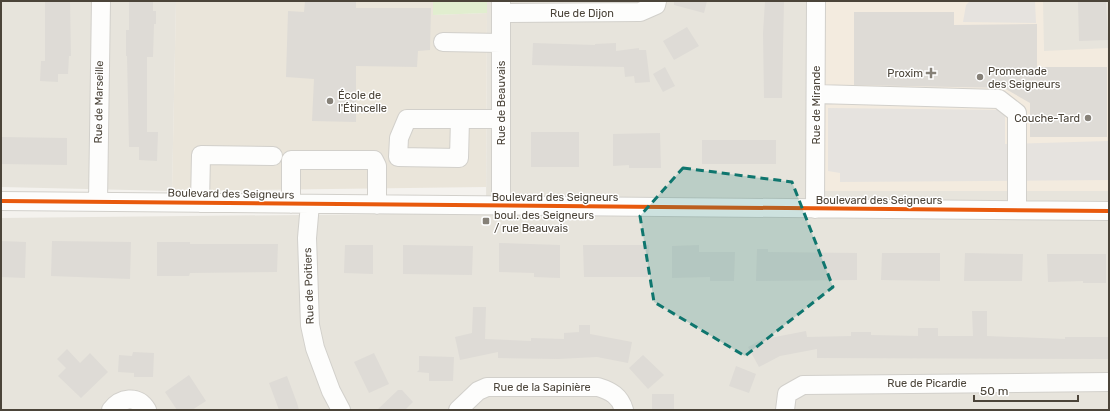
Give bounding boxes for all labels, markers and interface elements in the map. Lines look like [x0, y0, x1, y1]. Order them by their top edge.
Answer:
street label: Rue de Dijon [550, 7, 614, 20]
street label: Rue de Marseille [92, 60, 106, 144]
street label: Rue de Beauvais [495, 60, 508, 145]
street label: Rue de Mirande [810, 65, 823, 145]
place label: Promenade des Seigneurs [988, 65, 1061, 91]
place label: Proxim [887, 67, 923, 80]
marker: Proxim [926, 68, 936, 78]
marker: Promenade des Seigneurs [975, 72, 985, 82]
place label: École de l'Étincelle [338, 89, 387, 115]
marker: École de l'Étincelle [325, 96, 335, 106]
place label: Couche-Tard [1014, 112, 1080, 125]
marker: Couche-Tard [1083, 113, 1093, 123]
street label: Boulevard des Seigneurs [168, 186, 295, 202]
street label: Boulevard des Seigneurs [492, 191, 619, 204]
street label: Boulevard des Seigneurs [816, 194, 943, 207]
place label: boul. des Seigneurs / rue Beauvais [494, 209, 594, 235]
marker: boul. des Seigneurs / rue Beauvais [481, 216, 491, 226]
street label: Rue de Poitiers [301, 247, 317, 325]
street label: Rue de Picardie [887, 377, 967, 390]
scale bar [974, 377, 1078, 403]
street label: Rue de la Sapinière [493, 381, 591, 394]
text: 50 m [980, 384, 1008, 398]

